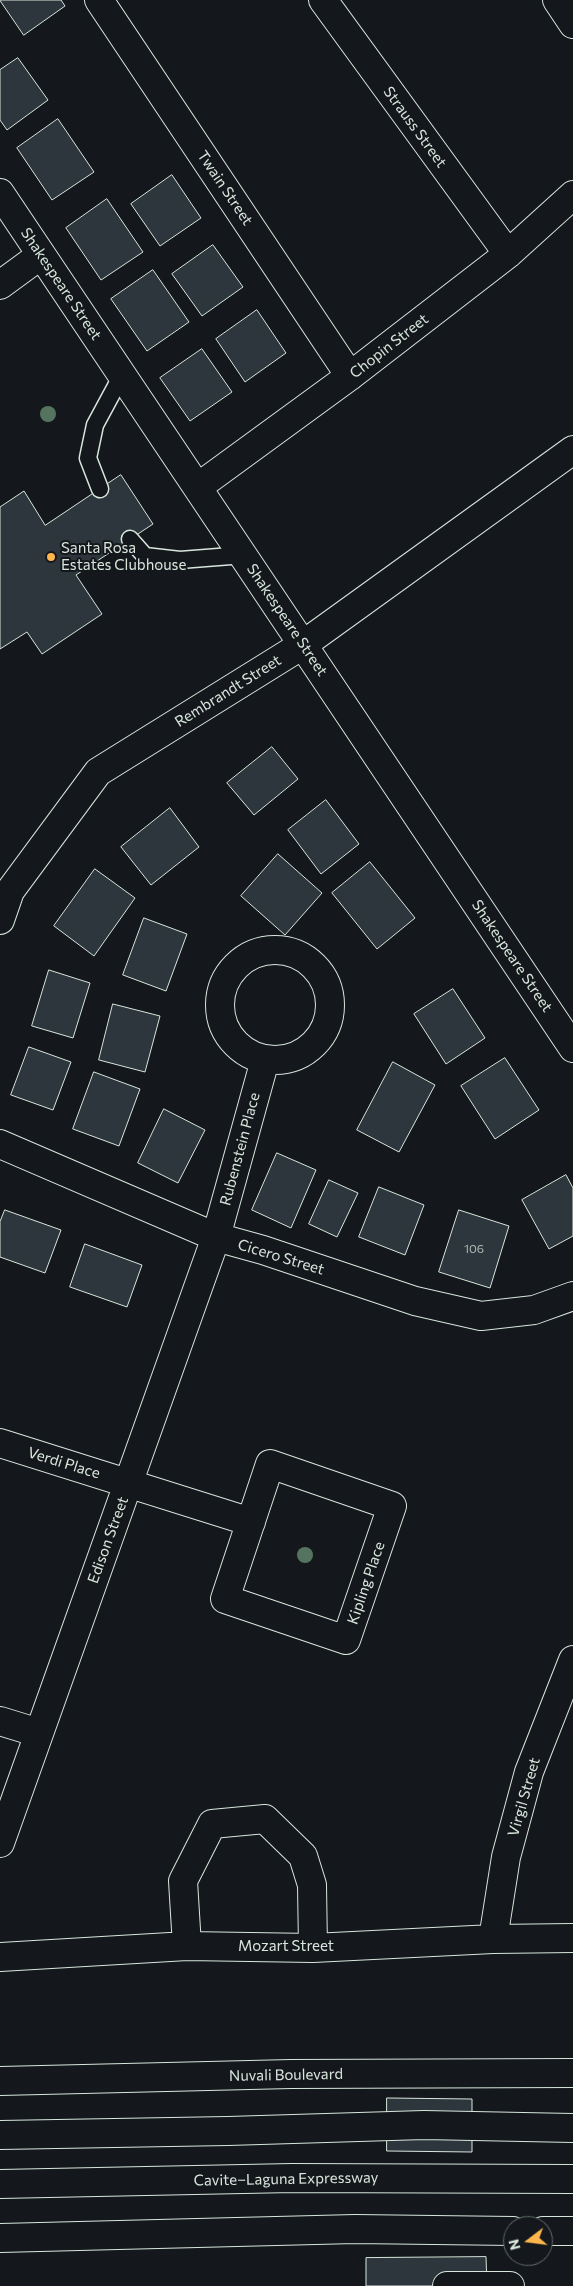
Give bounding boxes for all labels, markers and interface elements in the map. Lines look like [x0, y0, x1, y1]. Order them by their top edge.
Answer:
street label: Strauss Street [380, 83, 450, 171]
street label: Twain Street [193, 147, 257, 229]
street label: Shakespeare Street [17, 225, 105, 343]
street label: Chopin Street [346, 310, 432, 382]
place label: Santa Rosa Estates Clubhouse [61, 539, 186, 574]
marker: Santa Rosa Estates Clubhouse [45, 551, 57, 563]
street label: Shakespeare Street [243, 561, 331, 679]
street label: Rembrandt Street [172, 651, 284, 731]
street label: Shakespeare Street [468, 897, 556, 1015]
street label: Rubenstein Place [216, 1091, 264, 1207]
street label: Cicero Street [236, 1235, 326, 1279]
house number: 106 [464, 1242, 484, 1256]
street label: Verdi Place [26, 1443, 102, 1483]
street label: Edison Street [84, 1494, 132, 1586]
street label: Kipling Place [343, 1539, 389, 1627]
street label: Virgil Street [504, 1755, 544, 1839]
street label: Mozart Street [238, 1937, 334, 1955]
street label: Nuvali Boulevard [229, 2065, 343, 2085]
street label: Cavite–Laguna Expressway [193, 2168, 379, 2190]
north arrow [503, 2216, 553, 2266]
text: N [504, 2237, 524, 2252]

